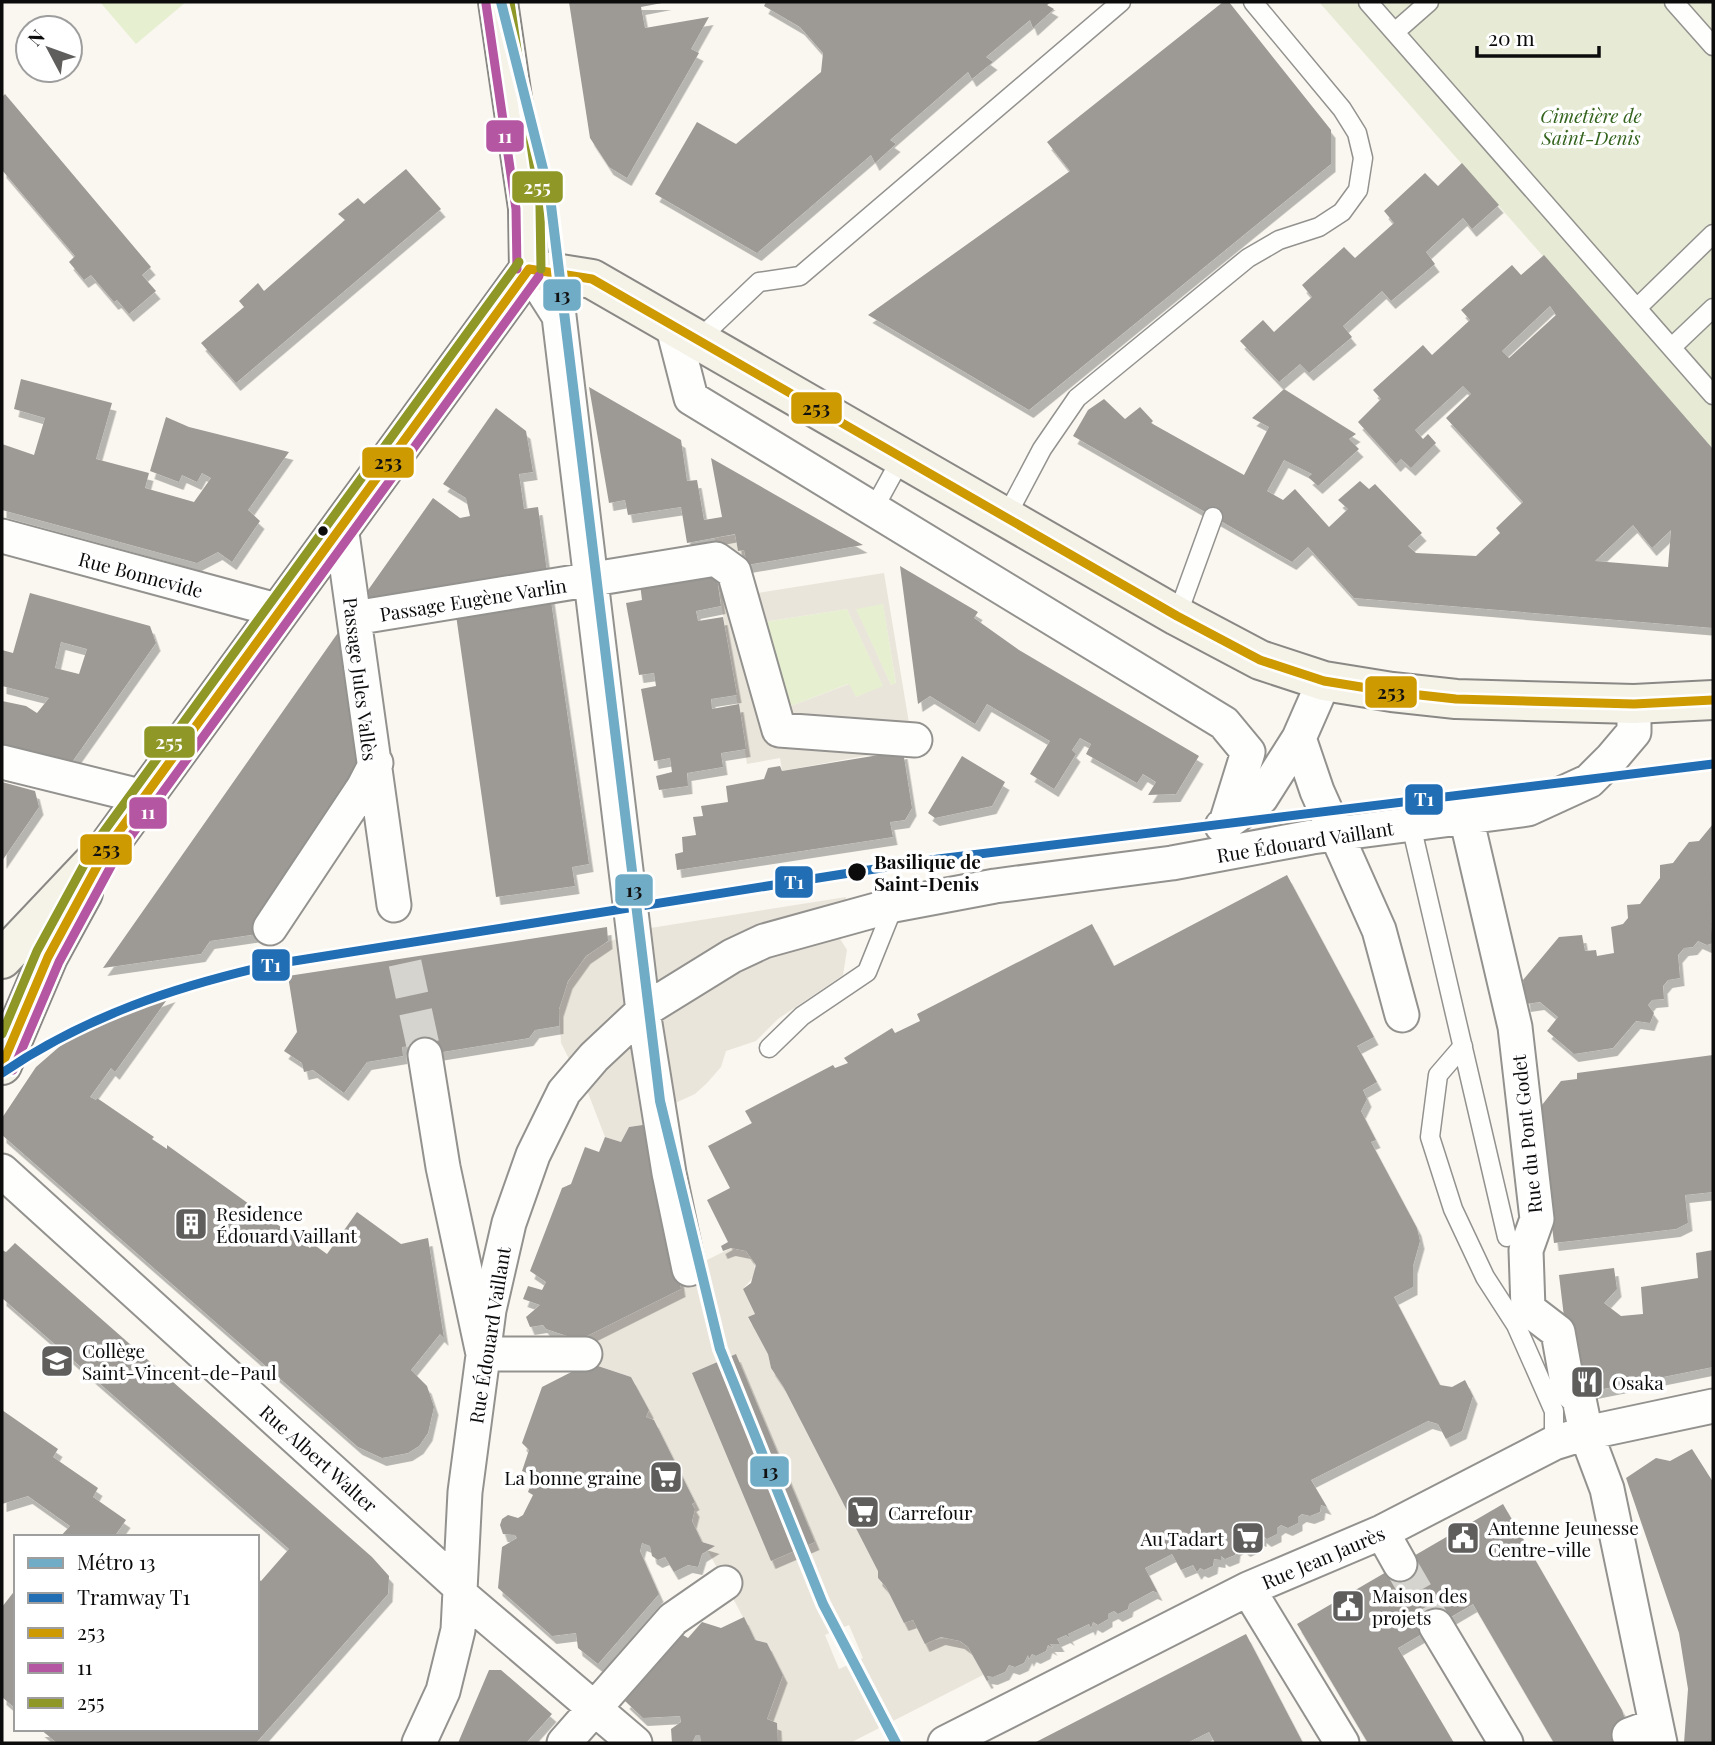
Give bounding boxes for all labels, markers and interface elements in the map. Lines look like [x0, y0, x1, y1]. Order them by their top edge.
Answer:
north arrow [14, 14, 84, 84]
scale bar [1477, 14, 1600, 58]
text: N [21, 23, 50, 51]
text: 20 m [1488, 23, 1535, 51]
park label: Cimetière de Saint-Denis [1540, 102, 1642, 150]
line badge: 11 [485, 119, 525, 153]
text: 11 [498, 122, 512, 148]
line badge: 255 [511, 170, 564, 204]
text: 255 [523, 173, 551, 199]
line badge: 13 [542, 278, 582, 312]
text: 13 [554, 281, 570, 307]
line badge: 253 [790, 391, 843, 425]
text: 253 [802, 394, 830, 420]
line badge: 253 [361, 446, 415, 479]
text: 253 [374, 448, 402, 474]
unlabelled marker [316, 524, 330, 538]
street label: Rue Bonnevide [76, 545, 206, 603]
street label: Passage Eugène Varlin [378, 571, 569, 627]
street label: Passage Jules Vallès [338, 596, 384, 762]
line badge: 253 [1364, 675, 1418, 709]
text: 253 [1377, 678, 1405, 704]
line badge: 255 [143, 725, 196, 759]
text: 255 [155, 728, 183, 754]
line badge: T1 [1404, 783, 1444, 816]
text: T1 [1414, 785, 1434, 811]
line badge: 11 [128, 796, 168, 830]
text: 11 [141, 798, 155, 824]
street label: Rue Édouard Vaillant [1215, 814, 1396, 868]
line badge: 253 [79, 833, 133, 866]
text: 253 [92, 835, 120, 861]
place label: Basilique de Saint-Denis [874, 848, 981, 896]
marker: Basilique de Saint-Denis [846, 861, 868, 883]
line badge: T1 [774, 865, 814, 899]
text: T1 [784, 868, 804, 894]
line badge: 13 [614, 873, 654, 907]
text: 13 [626, 876, 642, 902]
line badge: T1 [251, 948, 291, 982]
text: T1 [261, 951, 281, 977]
street label: Rue du Pont Godet [1505, 1053, 1547, 1215]
place label: Residence Édouard Vaillant [216, 1200, 357, 1248]
building icon: Residence Édouard Vaillant [172, 1205, 210, 1243]
street label: Rue Édouard Vaillant [462, 1244, 516, 1425]
place label: Collège Saint-Vincent-de-Paul [82, 1337, 277, 1385]
school or university icon: Collège Saint-Vincent-de-Paul [38, 1342, 76, 1380]
restaurant icon: Osaka [1568, 1363, 1606, 1401]
place label: Osaka [1612, 1369, 1664, 1395]
street label: Rue Albert Walter [255, 1398, 384, 1518]
line badge: 13 [749, 1455, 790, 1488]
text: 13 [762, 1457, 778, 1483]
supermarket icon: La bonne graine [647, 1458, 685, 1496]
place label: La bonne graine [504, 1464, 642, 1490]
supermarket icon: Carrefour [844, 1493, 882, 1531]
place label: Carrefour [888, 1499, 973, 1525]
place label: Antenne Jeunesse Centre-ville [1487, 1514, 1639, 1562]
supermarket icon: Au Tadart [1229, 1519, 1267, 1557]
street label: Rue Jean Jaurès [1258, 1519, 1388, 1595]
public building icon: Antenne Jeunesse Centre-ville [1444, 1519, 1482, 1557]
place label: Au Tadart [1140, 1525, 1224, 1551]
legend [14, 1535, 259, 1731]
text: Métro 13 [77, 1547, 156, 1575]
text: Tramway T1 [77, 1582, 190, 1610]
place label: Maison des projets [1372, 1582, 1468, 1630]
public building icon: Maison des projets [1329, 1587, 1367, 1625]
text: 253 [77, 1617, 105, 1645]
text: 11 [77, 1652, 93, 1680]
text: 255 [77, 1687, 105, 1715]

